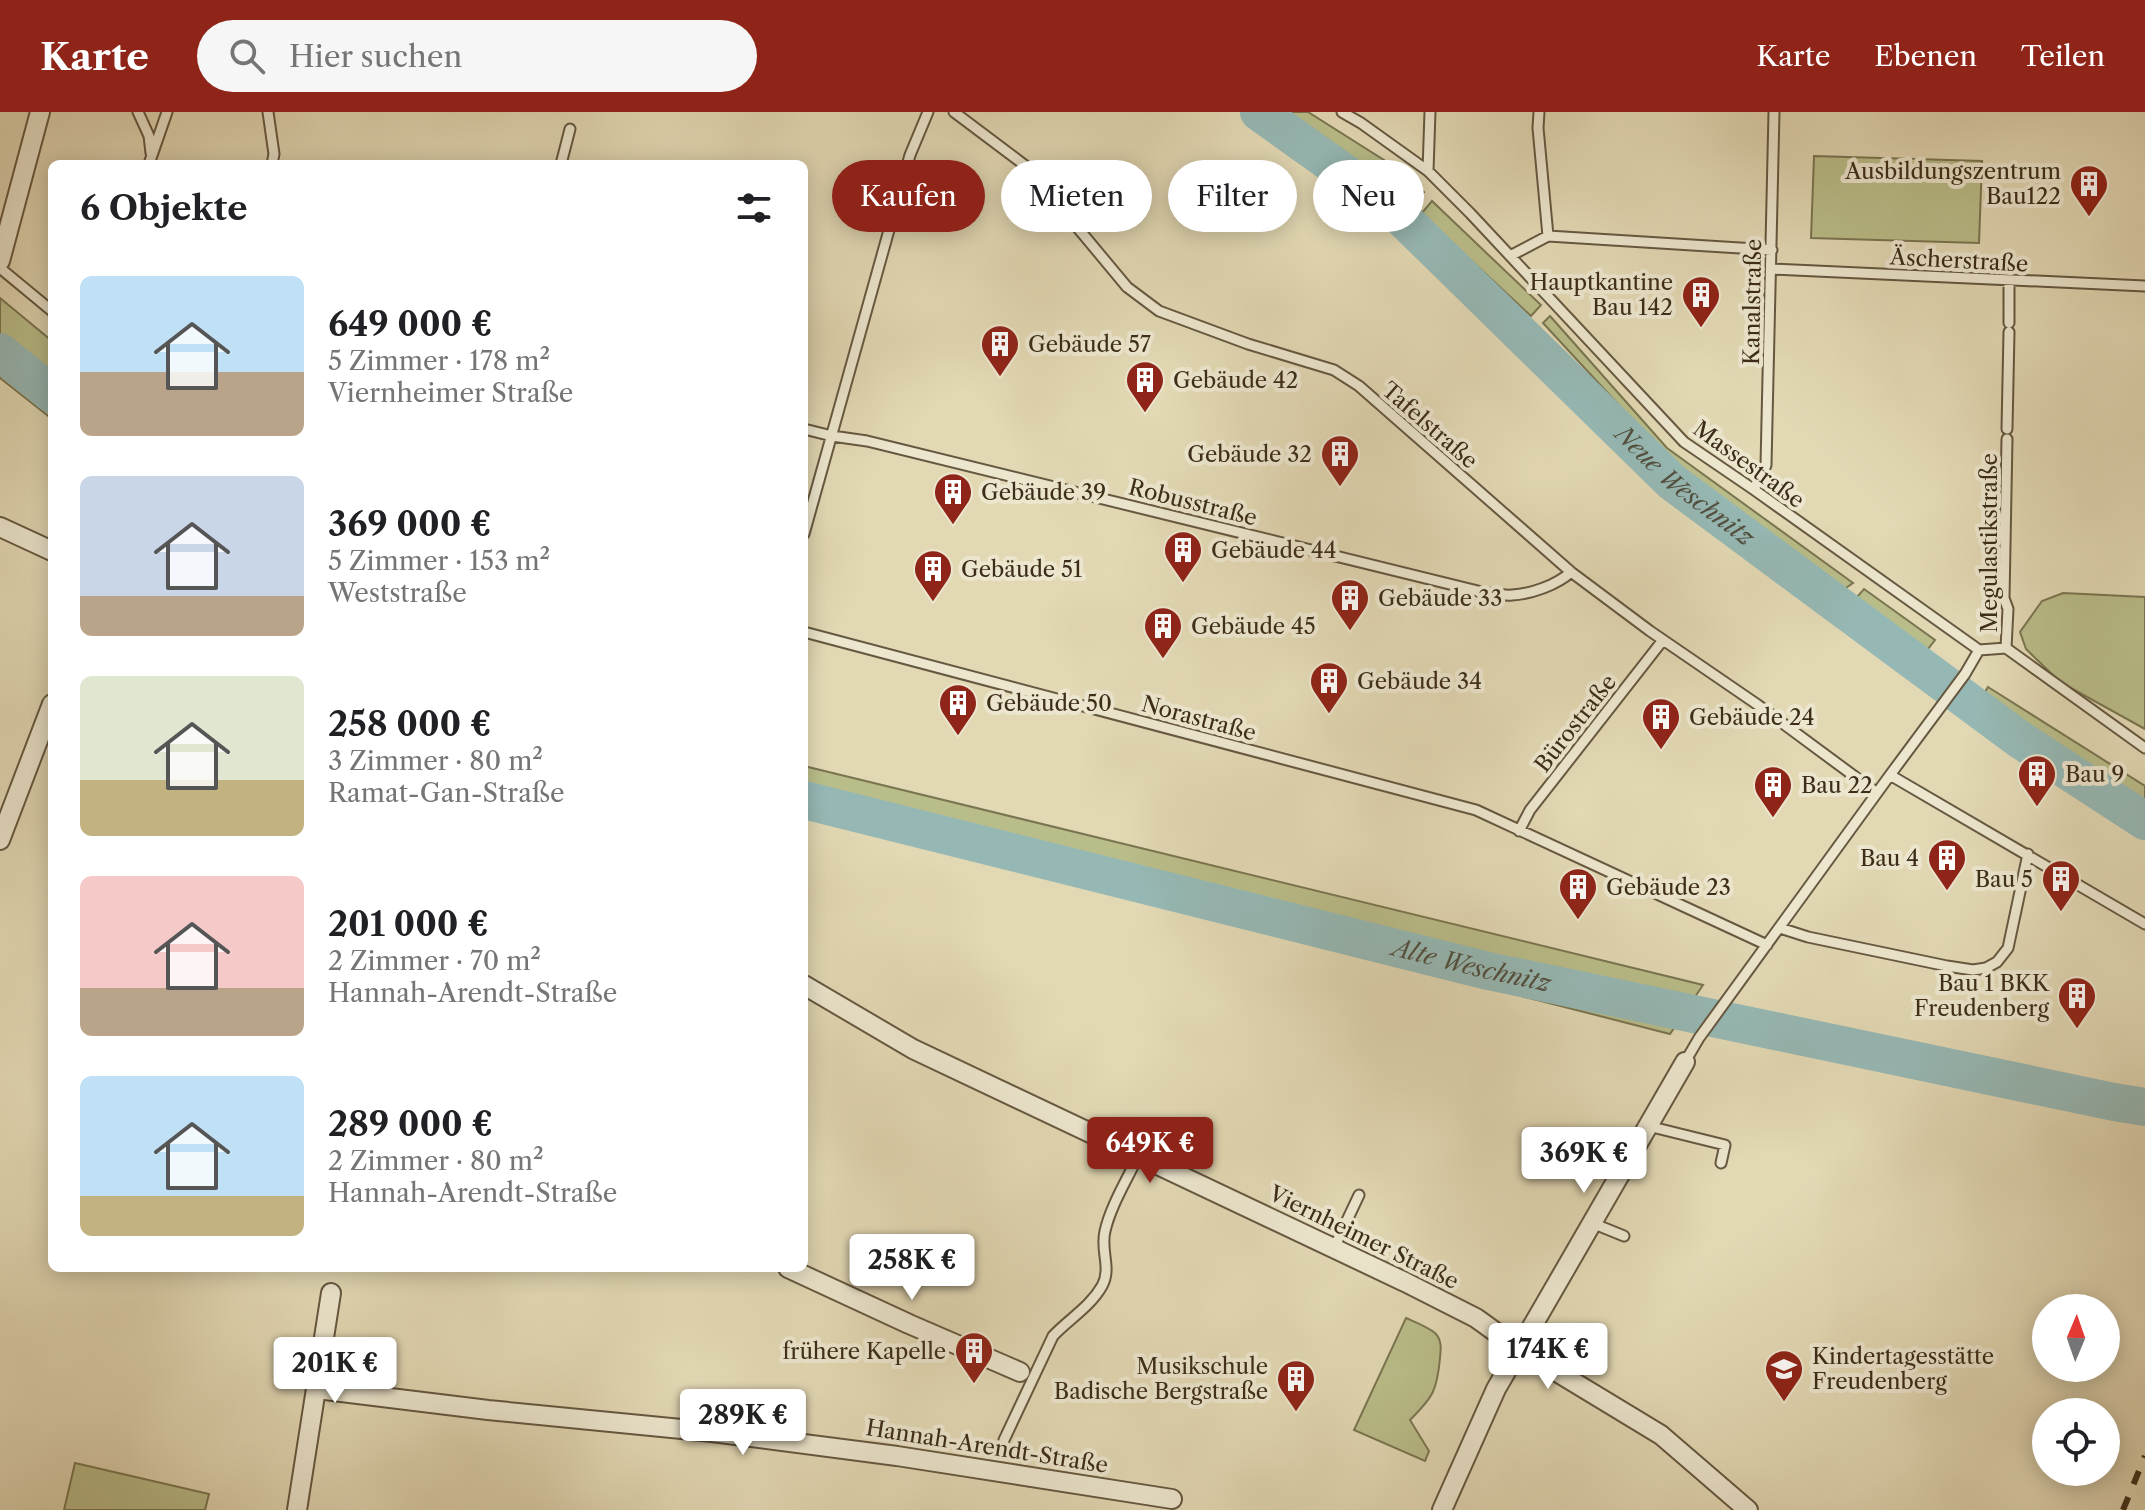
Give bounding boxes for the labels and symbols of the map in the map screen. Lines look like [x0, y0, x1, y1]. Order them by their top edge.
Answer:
place label: Ausbildungszentrum Bau122 [1844, 158, 2062, 210]
building icon: Ausbildungszentrum Bau122 [2068, 163, 2110, 218]
street label: Kanalstraße [1738, 239, 1767, 365]
street label: Äscherstraße [1888, 243, 2029, 278]
place label: Hauptkantine Bau 142 [1530, 269, 1673, 321]
building icon: Hauptkantine Bau 142 [1680, 274, 1722, 329]
building icon: Gebäude 57 [979, 323, 1021, 378]
place label: Gebäude 57 [1028, 331, 1151, 358]
building icon: Gebäude 42 [1124, 359, 1166, 414]
place label: Gebäude 42 [1173, 367, 1298, 394]
street label: Tafelstraße [1376, 376, 1483, 474]
street label: Massestraße [1688, 415, 1810, 514]
water label: Neue Weschnitz [1608, 418, 1761, 553]
building icon: Gebäude 32 [1319, 433, 1361, 488]
place label: Gebäude 32 [1187, 441, 1312, 468]
street label: Megulastikstraße [1976, 453, 2003, 633]
building icon: Gebäude 39 [932, 471, 974, 526]
street label: Robusstraße [1126, 473, 1260, 531]
place label: Gebäude 39 [981, 479, 1106, 506]
building icon: Gebäude 44 [1162, 529, 1204, 584]
place label: Gebäude 44 [1211, 537, 1337, 564]
building icon: Gebäude 51 [912, 548, 954, 603]
place label: Gebäude 51 [961, 556, 1082, 583]
building icon: Gebäude 33 [1329, 577, 1371, 632]
place label: Gebäude 33 [1378, 585, 1502, 612]
building icon: Gebäude 45 [1142, 605, 1184, 660]
place label: Gebäude 45 [1191, 613, 1316, 640]
building icon: Gebäude 34 [1308, 660, 1350, 715]
place label: Gebäude 34 [1357, 668, 1482, 695]
street label: Bürostraße [1529, 669, 1622, 778]
building icon: Gebäude 50 [937, 682, 979, 737]
place label: Gebäude 50 [986, 690, 1112, 717]
street label: Norastraße [1139, 690, 1259, 747]
building icon: Gebäude 24 [1640, 696, 1682, 751]
place label: Gebäude 24 [1689, 704, 1814, 731]
building icon: Bau 9 [2016, 753, 2058, 808]
place label: Bau 9 [2065, 761, 2124, 788]
building icon: Bau 22 [1752, 764, 1794, 819]
place label: Bau 22 [1801, 772, 1873, 799]
building icon: Bau 4 [1926, 837, 1968, 892]
place label: Bau 4 [1860, 845, 1919, 872]
building icon: Bau 5 [2040, 858, 2082, 913]
building icon: Gebäude 23 [1557, 866, 1599, 921]
place label: Bau 5 [1975, 866, 2033, 893]
place label: Gebäude 23 [1606, 874, 1731, 901]
water label: Alte Weschnitz [1386, 932, 1555, 998]
place label: Bau 1 BKK Freudenberg [1914, 970, 2050, 1022]
building icon: Bau 1 BKK Freudenberg [2056, 975, 2098, 1030]
pin: 649K € [1085, 1117, 1215, 1185]
pin: 369K € [1519, 1127, 1649, 1195]
street label: Viernheimer Straße [1264, 1179, 1463, 1295]
pin: 258K € [847, 1234, 977, 1302]
north arrow [2032, 1294, 2120, 1382]
pin: 174K € [1483, 1323, 1613, 1391]
building icon: frühere Kapelle [953, 1330, 995, 1385]
pin: 201K € [270, 1337, 400, 1405]
place label: frühere Kapelle [782, 1338, 946, 1365]
place label: Kindertagesstätte Freudenberg [1812, 1343, 1994, 1395]
school or university icon: Kindertagesstätte Freudenberg [1763, 1348, 1805, 1403]
place label: Musikschule Badische Bergstraße [1054, 1353, 1268, 1405]
building icon: Musikschule Badische Bergstraße [1275, 1358, 1317, 1413]
pin: 289K € [678, 1389, 808, 1457]
street label: Hannah-Arendt-Straße [864, 1414, 1110, 1479]

